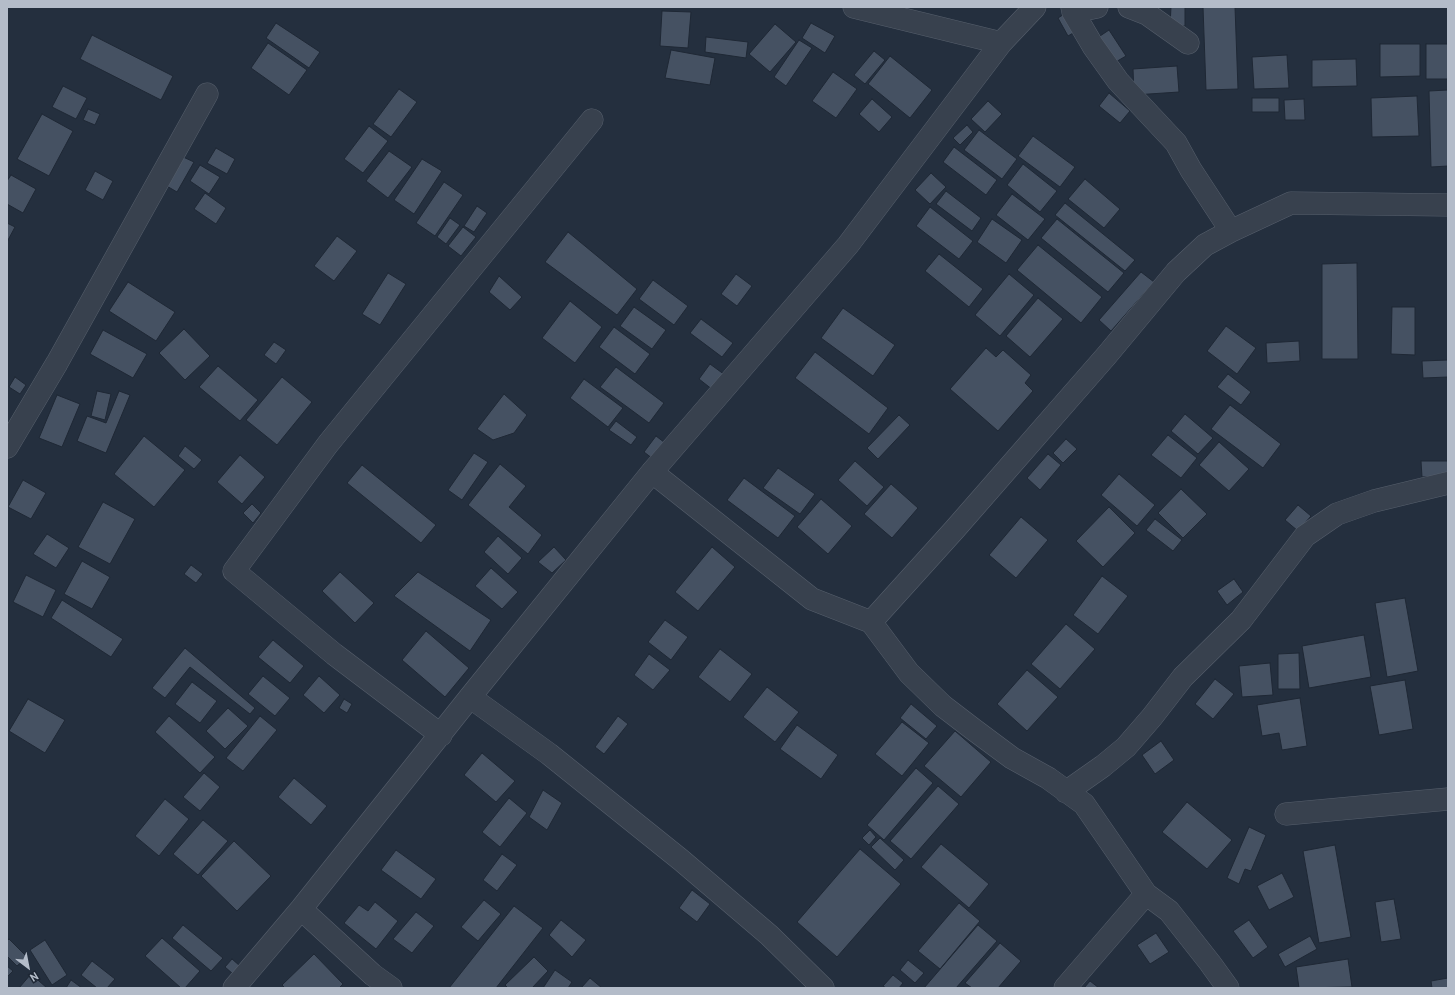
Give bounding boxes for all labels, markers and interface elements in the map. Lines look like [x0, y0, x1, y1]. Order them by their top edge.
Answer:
north arrow [8, 947, 48, 987]
text: N [28, 969, 41, 985]

